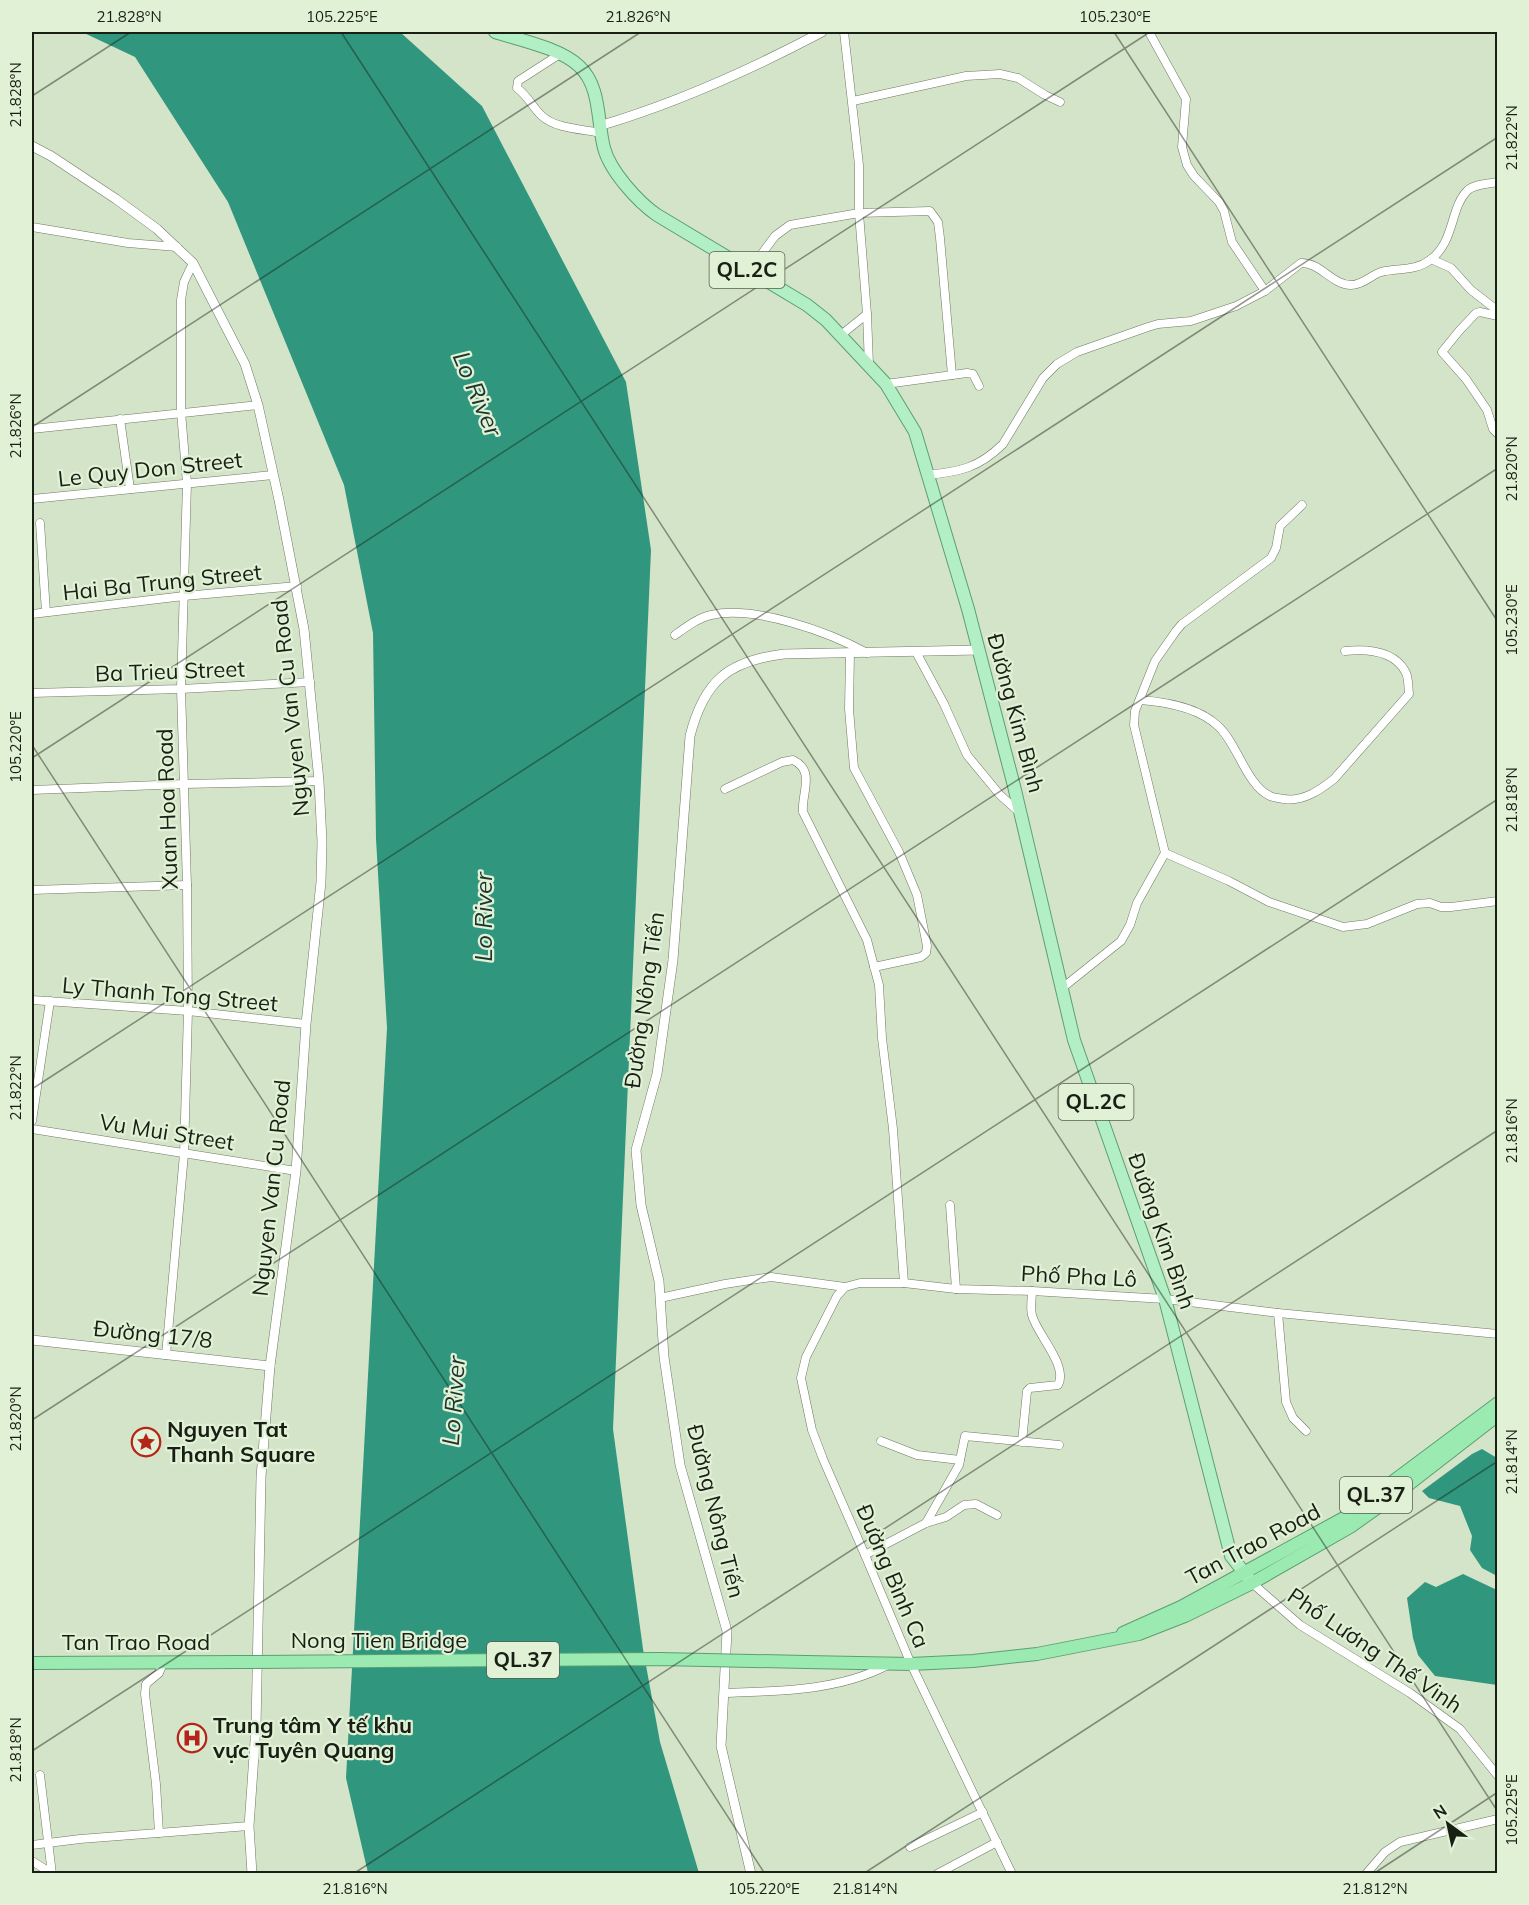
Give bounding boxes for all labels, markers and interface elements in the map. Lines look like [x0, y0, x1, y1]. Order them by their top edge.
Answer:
text: 21.828°N [96, 7, 162, 26]
text: 105.225°E [306, 7, 378, 26]
text: 21.826°N [605, 7, 671, 26]
text: 105.230°E [1079, 7, 1151, 26]
text: 21.828°N [6, 62, 25, 128]
text: 21.822°N [1502, 105, 1521, 171]
road number: QL.2C [710, 252, 784, 288]
water label: Lo River [447, 347, 510, 442]
text: 21.826°N [6, 393, 25, 459]
text: 21.820°N [1502, 436, 1521, 502]
street label: Le Quy Don Street [56, 445, 244, 493]
street label: Hai Ba Trung Street [61, 558, 263, 606]
text: 105.230°E [1502, 584, 1521, 656]
street label: Nguyen Van Cu Road [265, 598, 315, 818]
street label: Đường Kim Bình [981, 630, 1051, 796]
street label: Ba Trieu Street [95, 654, 246, 688]
text: 105.220°E [6, 711, 25, 783]
street label: Xuan Hoa Road [150, 728, 184, 890]
text: 21.818°N [1502, 767, 1521, 833]
water label: Lo River [468, 871, 498, 962]
street label: Đường Nông Tiến [618, 910, 670, 1090]
street label: Ly Thanh Tong Street [61, 971, 279, 1017]
text: 21.822°N [6, 1055, 25, 1121]
street label: Nguyen Van Cu Road [246, 1078, 296, 1298]
road number: QL.2C [1058, 1084, 1134, 1120]
text: 21.816°N [1502, 1098, 1521, 1164]
street label: Vu Mui Street [98, 1108, 237, 1157]
street label: Đường Kim Bình [1122, 1149, 1202, 1313]
street label: Phố Pha Lô [1020, 1259, 1138, 1293]
street label: Đường 17/8 [92, 1314, 214, 1354]
water label: Lo River [435, 1354, 471, 1447]
text: 21.820°N [6, 1386, 25, 1452]
place label: Nguyen Tat Thanh Square [167, 1415, 315, 1468]
street label: Đường Nông Tiến [681, 1421, 751, 1601]
place icon: Nguyen Tat Thanh Square [130, 1426, 162, 1458]
text: 21.814°N [1502, 1429, 1521, 1495]
road number: QL.37 [1340, 1477, 1412, 1513]
street label: Tan Trao Road [1181, 1497, 1325, 1591]
street label: Đường Bình Ca [850, 1500, 936, 1652]
street label: Phố Lương Thế Vinh [1282, 1581, 1468, 1719]
street label: Nong Tien Bridge [291, 1626, 467, 1654]
street label: Tan Trao Road [62, 1628, 210, 1656]
road number: QL.37 [487, 1642, 559, 1678]
place label: Trung tâm Y tế khu vực Tuyên Quang [212, 1711, 412, 1764]
text: 21.818°N [6, 1717, 25, 1783]
hospital icon: Trung tâm Y tế khu vực Tuyên Quang [176, 1722, 208, 1754]
text: 105.225°E [1502, 1774, 1521, 1846]
north arrow [1418, 1794, 1478, 1854]
text: N [1429, 1800, 1450, 1823]
text: 21.816°N [322, 1879, 388, 1898]
text: 105.220°E [728, 1879, 800, 1898]
text: 21.814°N [832, 1879, 898, 1898]
text: 21.812°N [1342, 1879, 1408, 1898]

